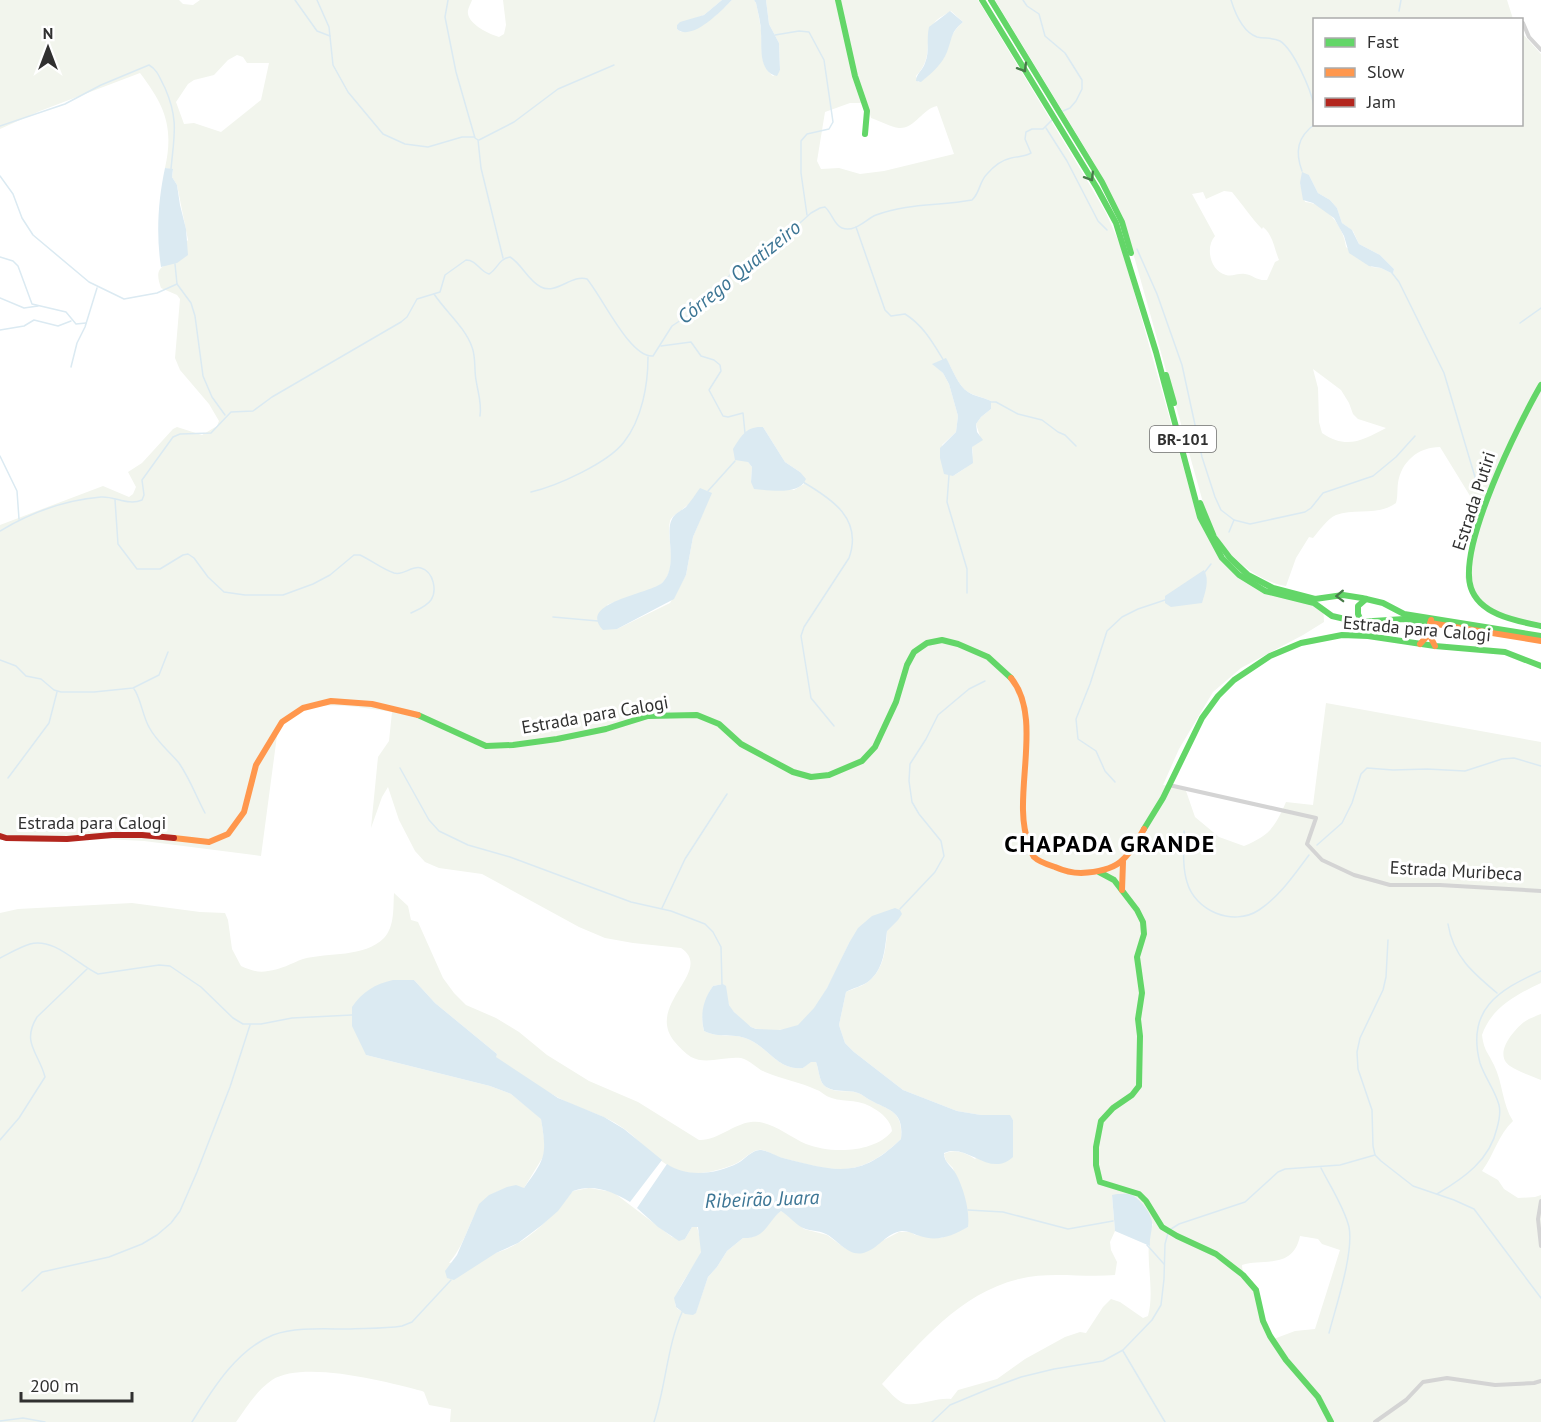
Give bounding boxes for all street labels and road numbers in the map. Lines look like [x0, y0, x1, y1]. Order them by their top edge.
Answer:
road number: BR-101 [1150, 426, 1216, 452]
street label: Estrada Putiri [1447, 448, 1500, 553]
street label: Estrada para Calogi [1342, 611, 1492, 646]
street label: Estrada para Calogi [520, 690, 670, 739]
street label: Estrada para Calogi [18, 811, 166, 834]
street label: Estrada Muribeca [1389, 856, 1523, 885]

